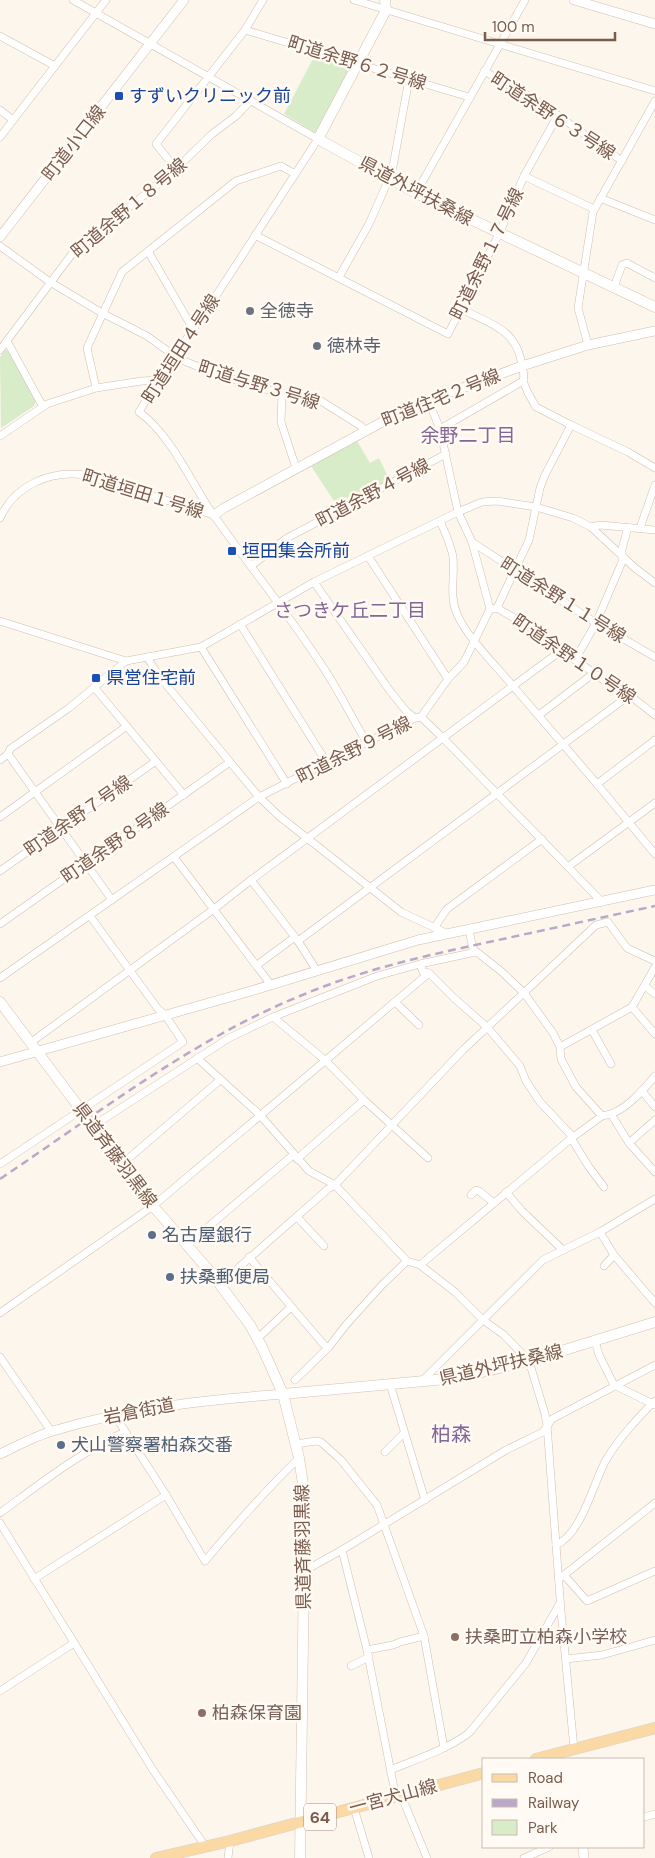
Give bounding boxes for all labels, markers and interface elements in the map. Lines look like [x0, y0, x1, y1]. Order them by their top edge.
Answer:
scale bar [485, 10, 615, 42]
text: 100 m [492, 17, 535, 37]
street label: 町道余野６２号線 [285, 30, 429, 96]
street label: 町道余野６３号線 [486, 67, 620, 165]
place label: すずいクリニック前 [129, 84, 291, 108]
marker: すずいクリニック前 [113, 90, 125, 102]
street label: 町道小口線 [37, 100, 111, 186]
street label: 県道外坪扶桑線 [355, 151, 477, 231]
street label: 町道余野１８号線 [66, 153, 192, 263]
street label: 町道余野１７号線 [445, 184, 529, 324]
street label: 町道垣田４号線 [137, 290, 225, 408]
place label: 全徳寺 [260, 299, 314, 323]
marker: 全徳寺 [244, 305, 256, 317]
place label: 徳林寺 [327, 334, 381, 358]
marker: 徳林寺 [311, 340, 323, 352]
street label: 町道与野３号線 [195, 355, 323, 415]
street label: 町道住宅２号線 [378, 363, 504, 433]
district label: 余野二丁目 [420, 423, 516, 448]
street label: 町道余野４号線 [312, 453, 434, 533]
street label: 町道垣田１号線 [79, 464, 207, 524]
place label: 垣田集会所前 [242, 539, 350, 563]
marker: 垣田集会所前 [226, 545, 238, 557]
street label: 町道余野１１号線 [496, 552, 630, 648]
district label: さつきケ丘二丁目 [274, 598, 426, 623]
street label: 町道余野１０号線 [508, 609, 640, 709]
place label: 県営住宅前 [106, 666, 196, 690]
marker: 県営住宅前 [90, 672, 102, 684]
street label: 町道余野９号線 [292, 711, 416, 789]
street label: 町道余野７号線 [20, 770, 136, 862]
street label: 町道余野８号線 [57, 797, 173, 889]
street label: 県道斉藤羽黒線 [68, 1097, 162, 1213]
place label: 名古屋銀行 [162, 1223, 252, 1247]
marker: 名古屋銀行 [146, 1229, 158, 1241]
place label: 扶桑郵便局 [180, 1265, 270, 1289]
marker: 扶桑郵便局 [164, 1271, 176, 1283]
street label: 県道外坪扶桑線 [437, 1339, 565, 1391]
street label: 岩倉街道 [101, 1392, 177, 1430]
district label: 柏森 [431, 1421, 471, 1447]
place label: 犬山警察署柏森交番 [71, 1433, 233, 1457]
marker: 犬山警察署柏森交番 [55, 1439, 67, 1451]
street label: 県道斉藤羽黒線 [290, 1484, 316, 1610]
place label: 扶桑町立柏森小学校 [465, 1625, 627, 1649]
marker: 扶桑町立柏森小学校 [449, 1631, 461, 1643]
place label: 柏森保育園 [212, 1701, 302, 1725]
marker: 柏森保育園 [196, 1707, 208, 1719]
legend [482, 1758, 645, 1848]
text: Road [528, 1768, 563, 1788]
street label: 一宮犬山線 [346, 1774, 440, 1820]
text: Railway [528, 1793, 580, 1813]
road number: 64 [304, 1804, 336, 1830]
text: Park [528, 1818, 558, 1838]

